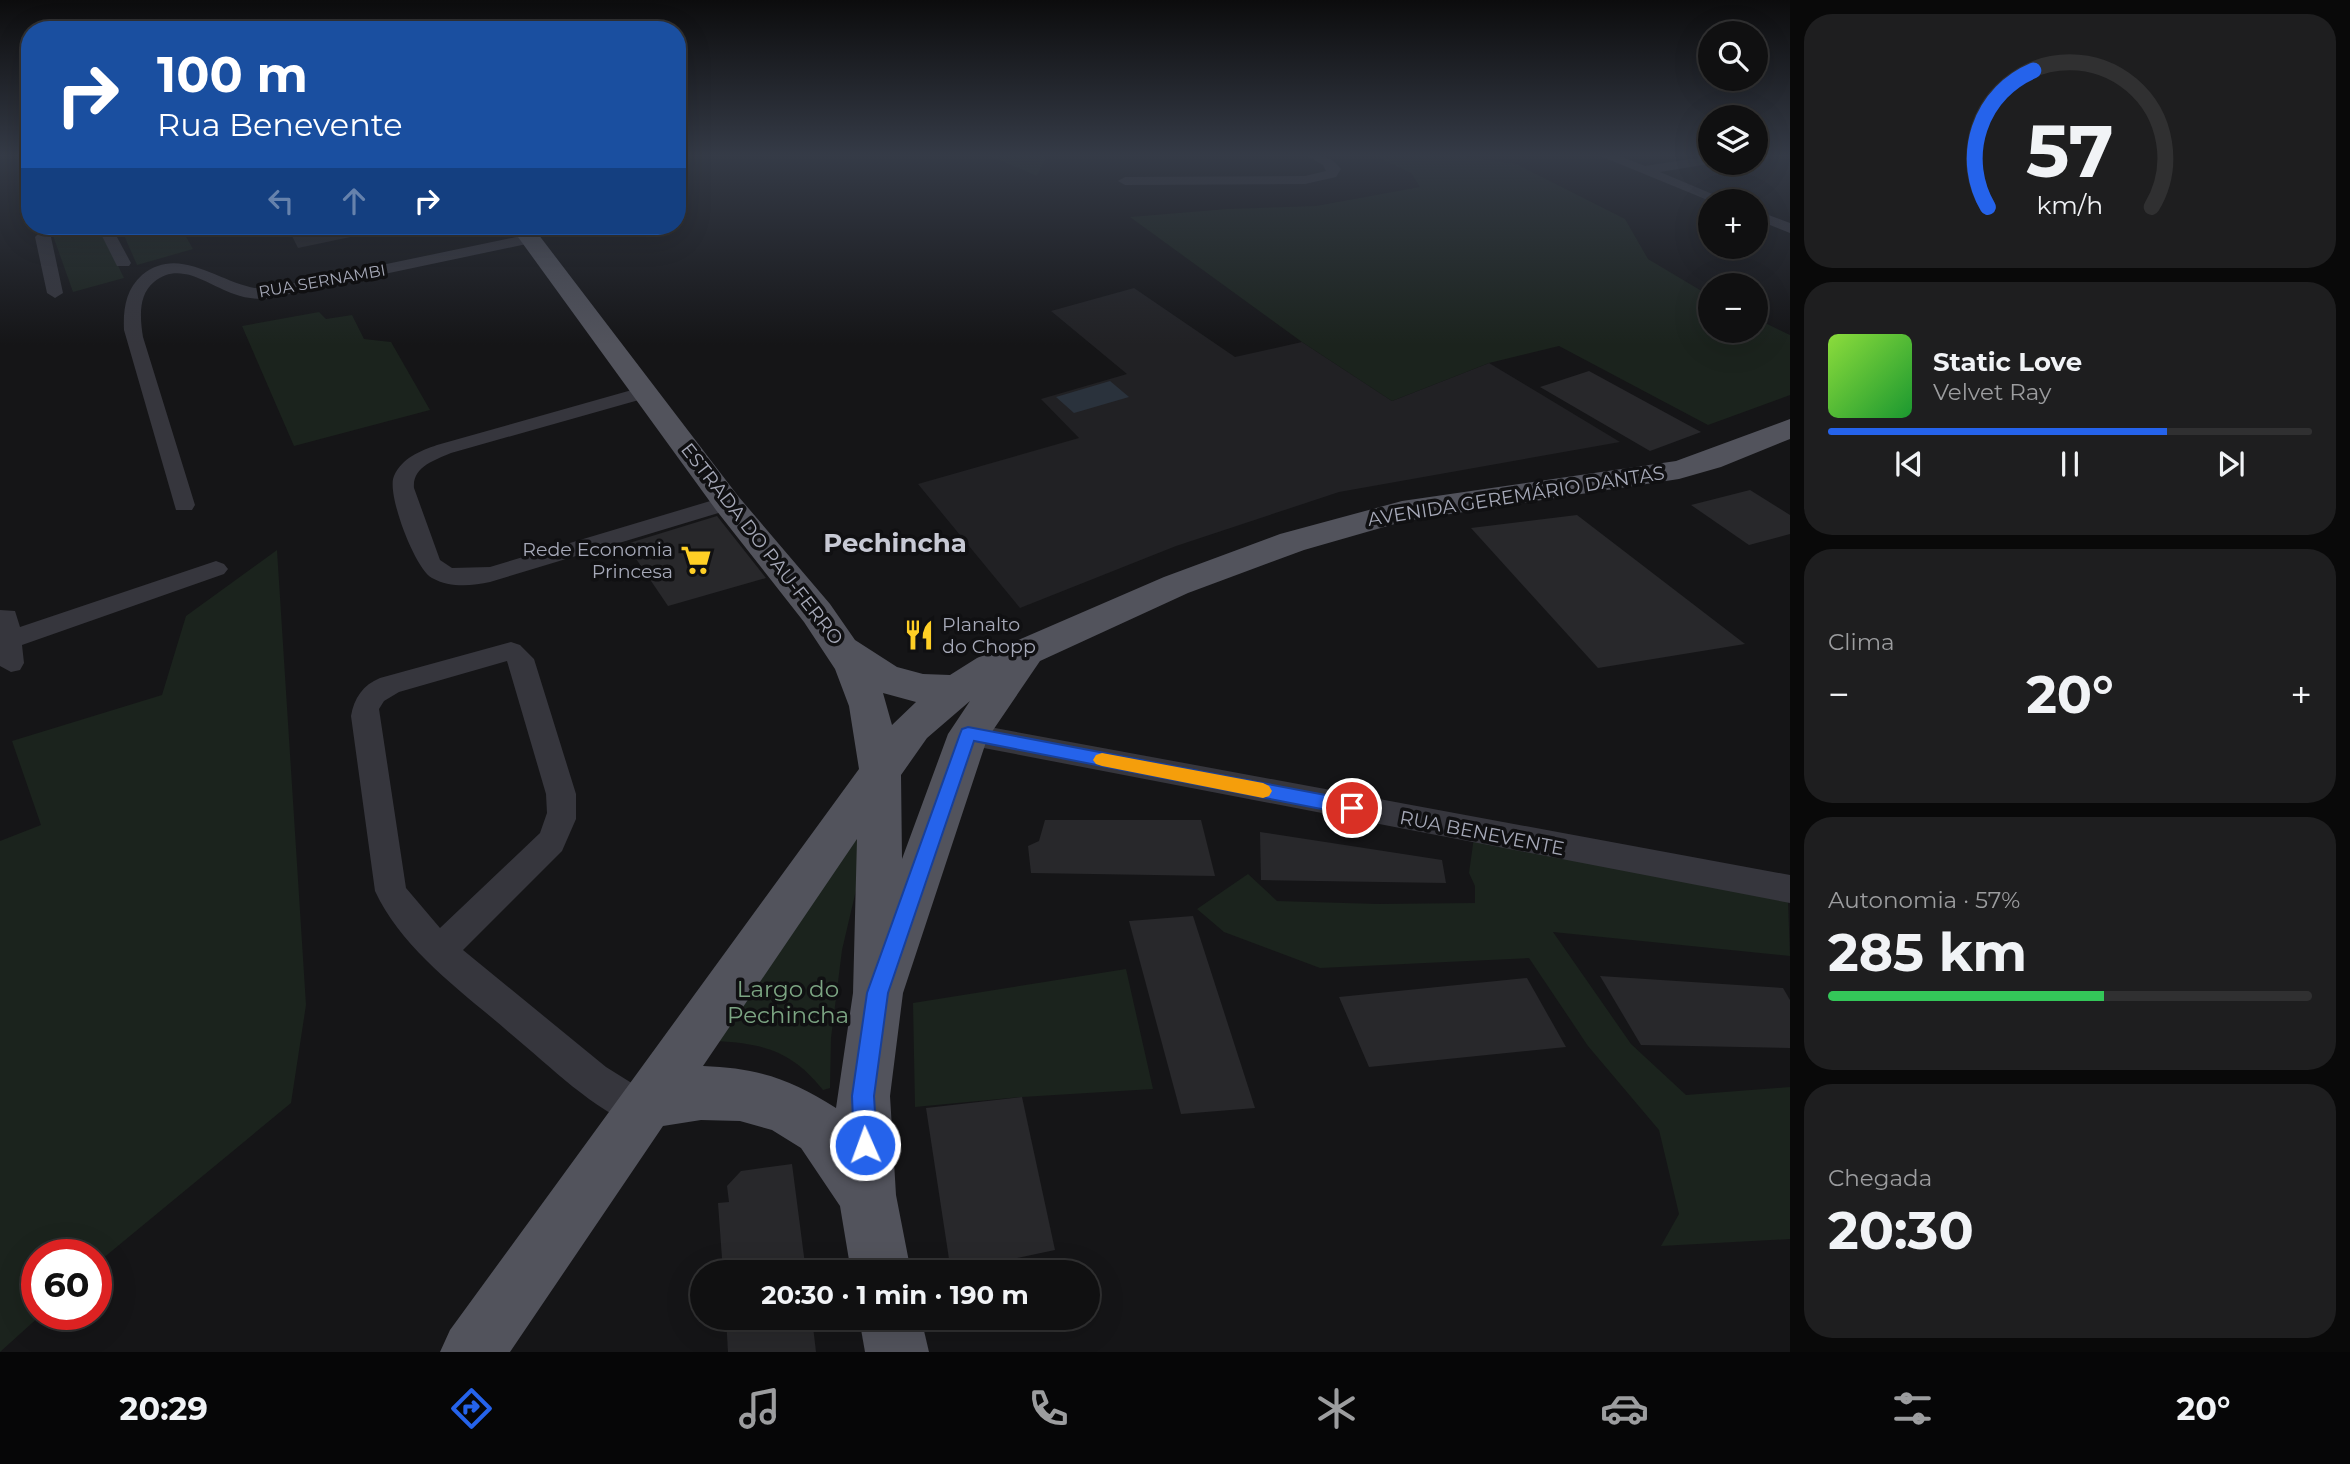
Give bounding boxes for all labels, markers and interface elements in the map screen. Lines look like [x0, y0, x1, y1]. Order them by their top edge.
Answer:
map controls [1698, 21, 1768, 343]
button: search [1698, 21, 1768, 91]
text: 100 m [157, 45, 308, 104]
icon: right [42, 49, 133, 140]
text: Rua Benevente [157, 105, 403, 144]
button: layers [1698, 105, 1768, 175]
text: 57 [2026, 107, 2114, 195]
icon: left [262, 182, 300, 220]
icon: ahead [335, 182, 373, 220]
icon: right [408, 182, 446, 220]
button: + [1698, 189, 1768, 259]
text: km/h [2037, 190, 2103, 220]
street label: RUA SERNAMBI [257, 260, 387, 302]
button: − [1698, 273, 1768, 343]
text: Static Love [1933, 346, 2082, 378]
text: Velvet Ray [1933, 378, 2051, 406]
street label: ESTRADA DO PAU-FERRO [676, 439, 848, 649]
icon: previous [1890, 445, 1928, 483]
icon: pause [2051, 445, 2089, 483]
icon: next [2212, 445, 2250, 483]
street label: AVENIDA GEREMÁRIO DANTAS [1366, 461, 1666, 531]
district label: Pechincha [823, 527, 967, 559]
place label: Rede Economia Princesa [522, 538, 673, 583]
supermarket icon: Rede Economia Princesa [679, 543, 713, 577]
place label: Planalto do Chopp [942, 613, 1036, 658]
restaurant icon: Planalto do Chopp [902, 618, 936, 652]
text: Clima [1828, 628, 1895, 656]
text: 20° [2026, 663, 2114, 726]
text: − [1828, 671, 1850, 718]
text: + [2290, 671, 2312, 718]
pin [1322, 778, 1382, 838]
icon: arrive [1333, 789, 1371, 827]
street label: RUA BENEVENTE [1398, 806, 1566, 860]
text: Autonomia · 57% [1828, 886, 2020, 914]
text: 285 km [1828, 921, 2027, 984]
park label: Largo do Pechincha [727, 975, 849, 1029]
position arrow [828, 1108, 902, 1182]
text: Chegada [1828, 1164, 1932, 1192]
text: 20:30 [1828, 1199, 1974, 1262]
speed limit sign: 60 [21, 1239, 112, 1330]
text: 20:30 · 1 min · 190 m [761, 1279, 1029, 1311]
icon: directions [447, 1384, 496, 1433]
icon: music [735, 1384, 784, 1433]
icon: phone [1024, 1384, 1073, 1433]
icon: climate [1312, 1384, 1361, 1433]
icon: car [1600, 1384, 1649, 1433]
icon: filters [1888, 1384, 1937, 1433]
text: 20:29 [120, 1389, 208, 1428]
text: 20° [2176, 1389, 2230, 1428]

